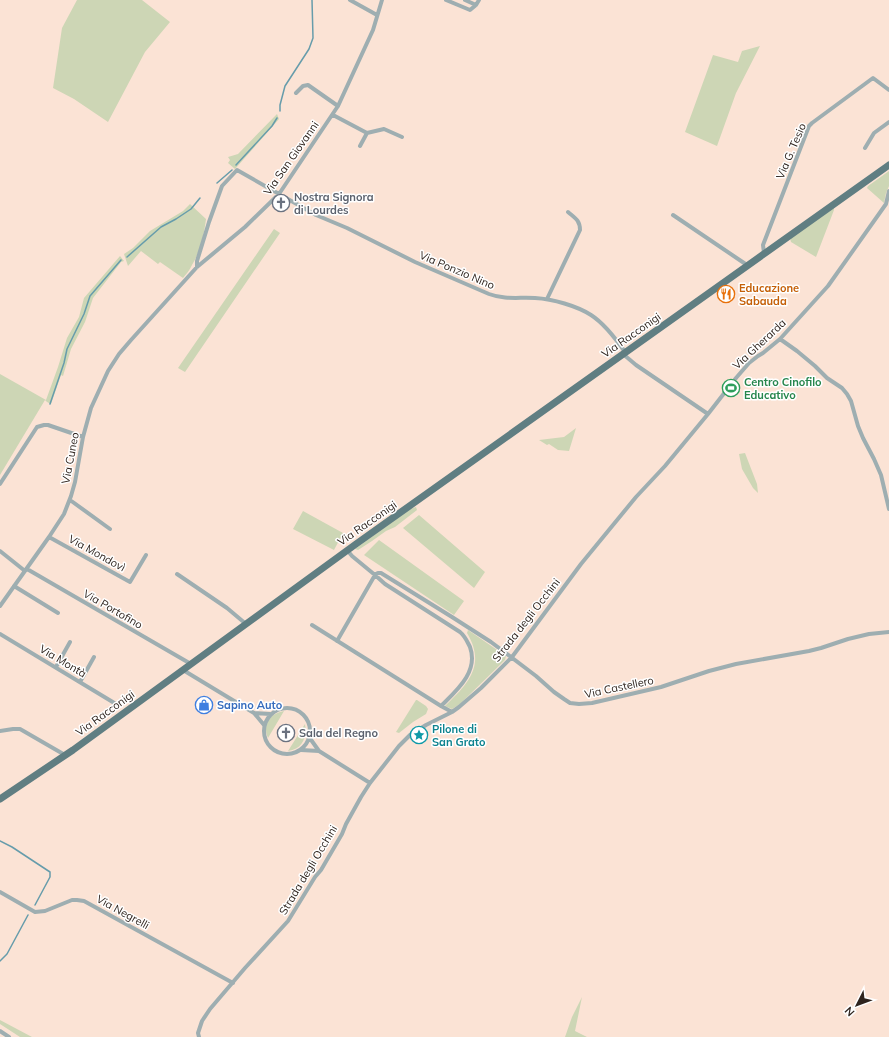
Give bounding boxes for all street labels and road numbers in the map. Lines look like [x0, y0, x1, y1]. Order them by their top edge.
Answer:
street label: Via San Giovanni [260, 118, 322, 198]
street label: Via G. Tesio [773, 121, 809, 181]
street label: Via Ponzio Nino [417, 248, 497, 292]
street label: Via Racconigi [599, 309, 663, 361]
street label: Via Gherarda [729, 316, 789, 372]
street label: Via Cuneo [58, 431, 82, 485]
street label: Via Racconigi [335, 497, 399, 549]
street label: Via Mondovì [66, 532, 128, 574]
street label: Strada degli Occhini [489, 575, 563, 665]
street label: Via Portofino [81, 586, 145, 632]
street label: Via Montà [37, 642, 89, 680]
street label: Via Castellero [583, 673, 655, 701]
street label: Via Racconigi [73, 687, 137, 739]
street label: Strada degli Occhini [276, 823, 340, 917]
street label: Via Negrelli [94, 892, 152, 932]

